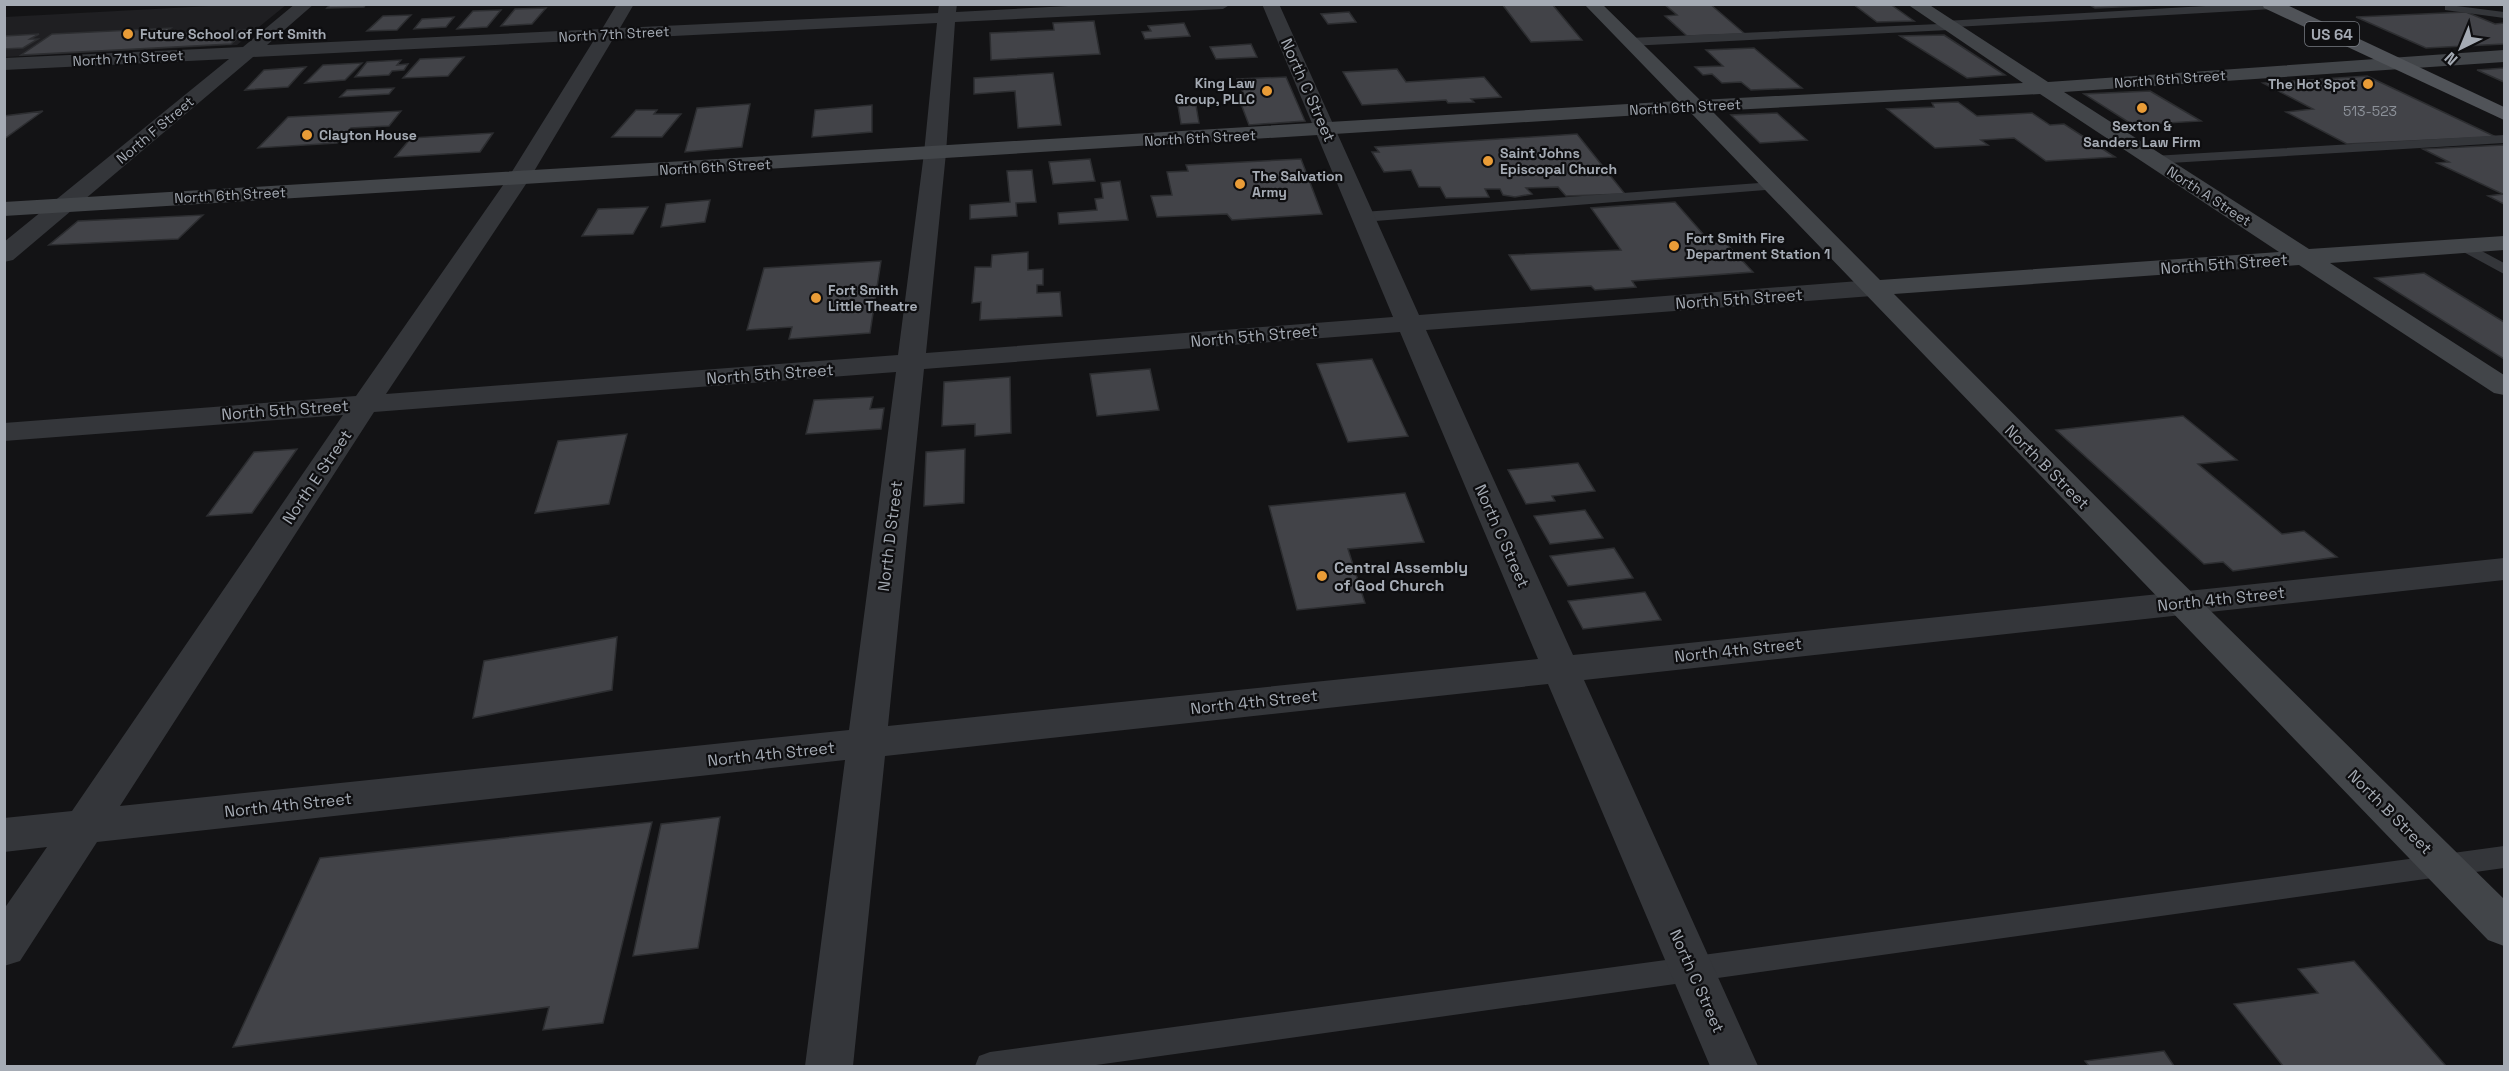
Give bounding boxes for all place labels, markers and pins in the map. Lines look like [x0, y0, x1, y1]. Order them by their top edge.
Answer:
place label: Future School of Fort Smith [140, 25, 326, 43]
marker: Future School of Fort Smith [121, 27, 135, 41]
place label: King Law Group, PLLC [1175, 74, 1255, 108]
place label: The Hot Spot [2268, 75, 2356, 93]
marker: The Hot Spot [2361, 77, 2375, 91]
marker: King Law Group, PLLC [1260, 84, 1274, 98]
marker: Sexton & Sanders Law Firm [2135, 101, 2149, 115]
place label: Sexton & Sanders Law Firm [2083, 117, 2201, 151]
place label: Clayton House [319, 126, 417, 144]
marker: Clayton House [300, 128, 314, 142]
place label: Saint Johns Episcopal Church [1500, 144, 1617, 178]
marker: Saint Johns Episcopal Church [1481, 154, 1495, 168]
place label: The Salvation Army [1252, 167, 1343, 201]
marker: The Salvation Army [1233, 177, 1247, 191]
place label: Fort Smith Fire Department Station 1 [1686, 229, 1830, 263]
marker: Fort Smith Fire Department Station 1 [1667, 239, 1681, 253]
place label: Fort Smith Little Theatre [828, 281, 917, 315]
marker: Fort Smith Little Theatre [809, 291, 823, 305]
place label: Central Assembly of God Church [1334, 557, 1468, 596]
marker: Central Assembly of God Church [1315, 569, 1329, 583]

